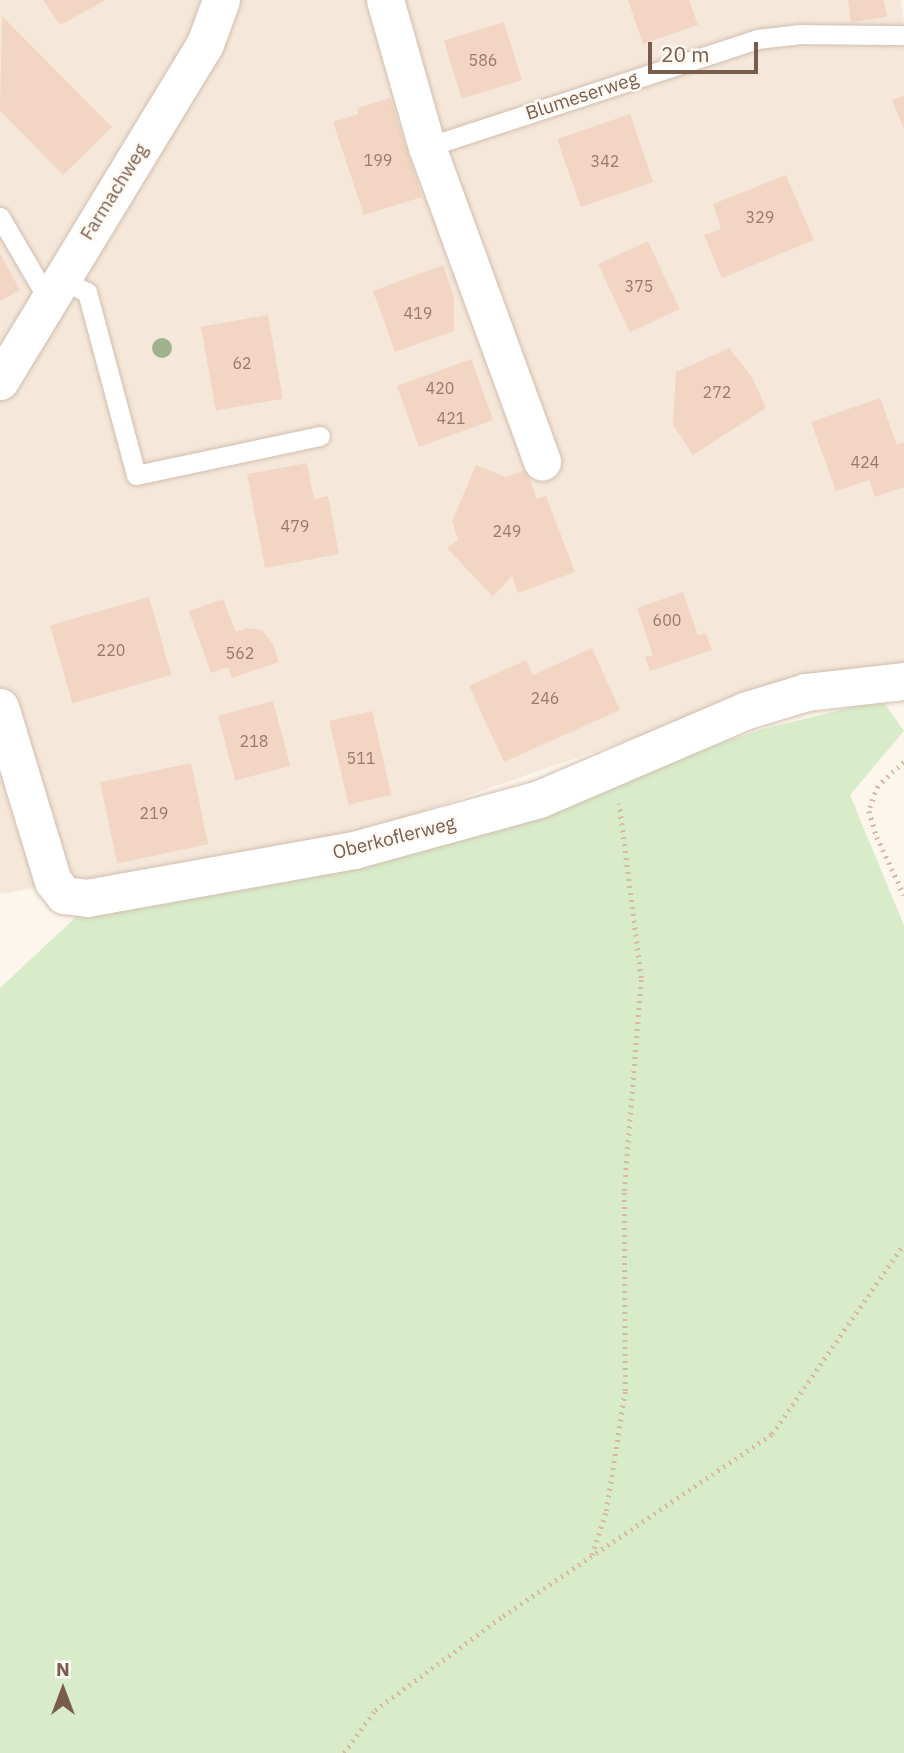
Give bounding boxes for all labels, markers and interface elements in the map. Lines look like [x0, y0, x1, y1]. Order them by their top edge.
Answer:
scale bar [652, 28, 762, 72]
text: 20 m [661, 40, 710, 68]
house number: 586 [469, 50, 497, 70]
street label: Blumeserweg [523, 67, 641, 125]
street label: Farmachweg [75, 140, 153, 244]
house number: 199 [364, 150, 392, 170]
house number: 342 [591, 151, 619, 171]
house number: 329 [746, 207, 774, 227]
house number: 375 [625, 276, 653, 296]
house number: 419 [404, 303, 432, 323]
house number: 62 [232, 353, 252, 373]
house number: 420 [426, 378, 454, 398]
house number: 272 [703, 382, 731, 402]
house number: 421 [437, 408, 465, 428]
house number: 424 [851, 452, 879, 472]
house number: 479 [281, 516, 309, 536]
house number: 249 [493, 521, 521, 541]
house number: 600 [653, 610, 681, 630]
house number: 220 [97, 640, 125, 660]
house number: 562 [226, 643, 254, 663]
house number: 246 [531, 688, 559, 708]
house number: 218 [240, 731, 268, 751]
house number: 511 [347, 748, 375, 768]
house number: 219 [140, 803, 168, 823]
street label: Oberkoflerweg [330, 812, 458, 864]
north arrow [28, 1655, 98, 1725]
text: N [56, 1657, 70, 1681]

